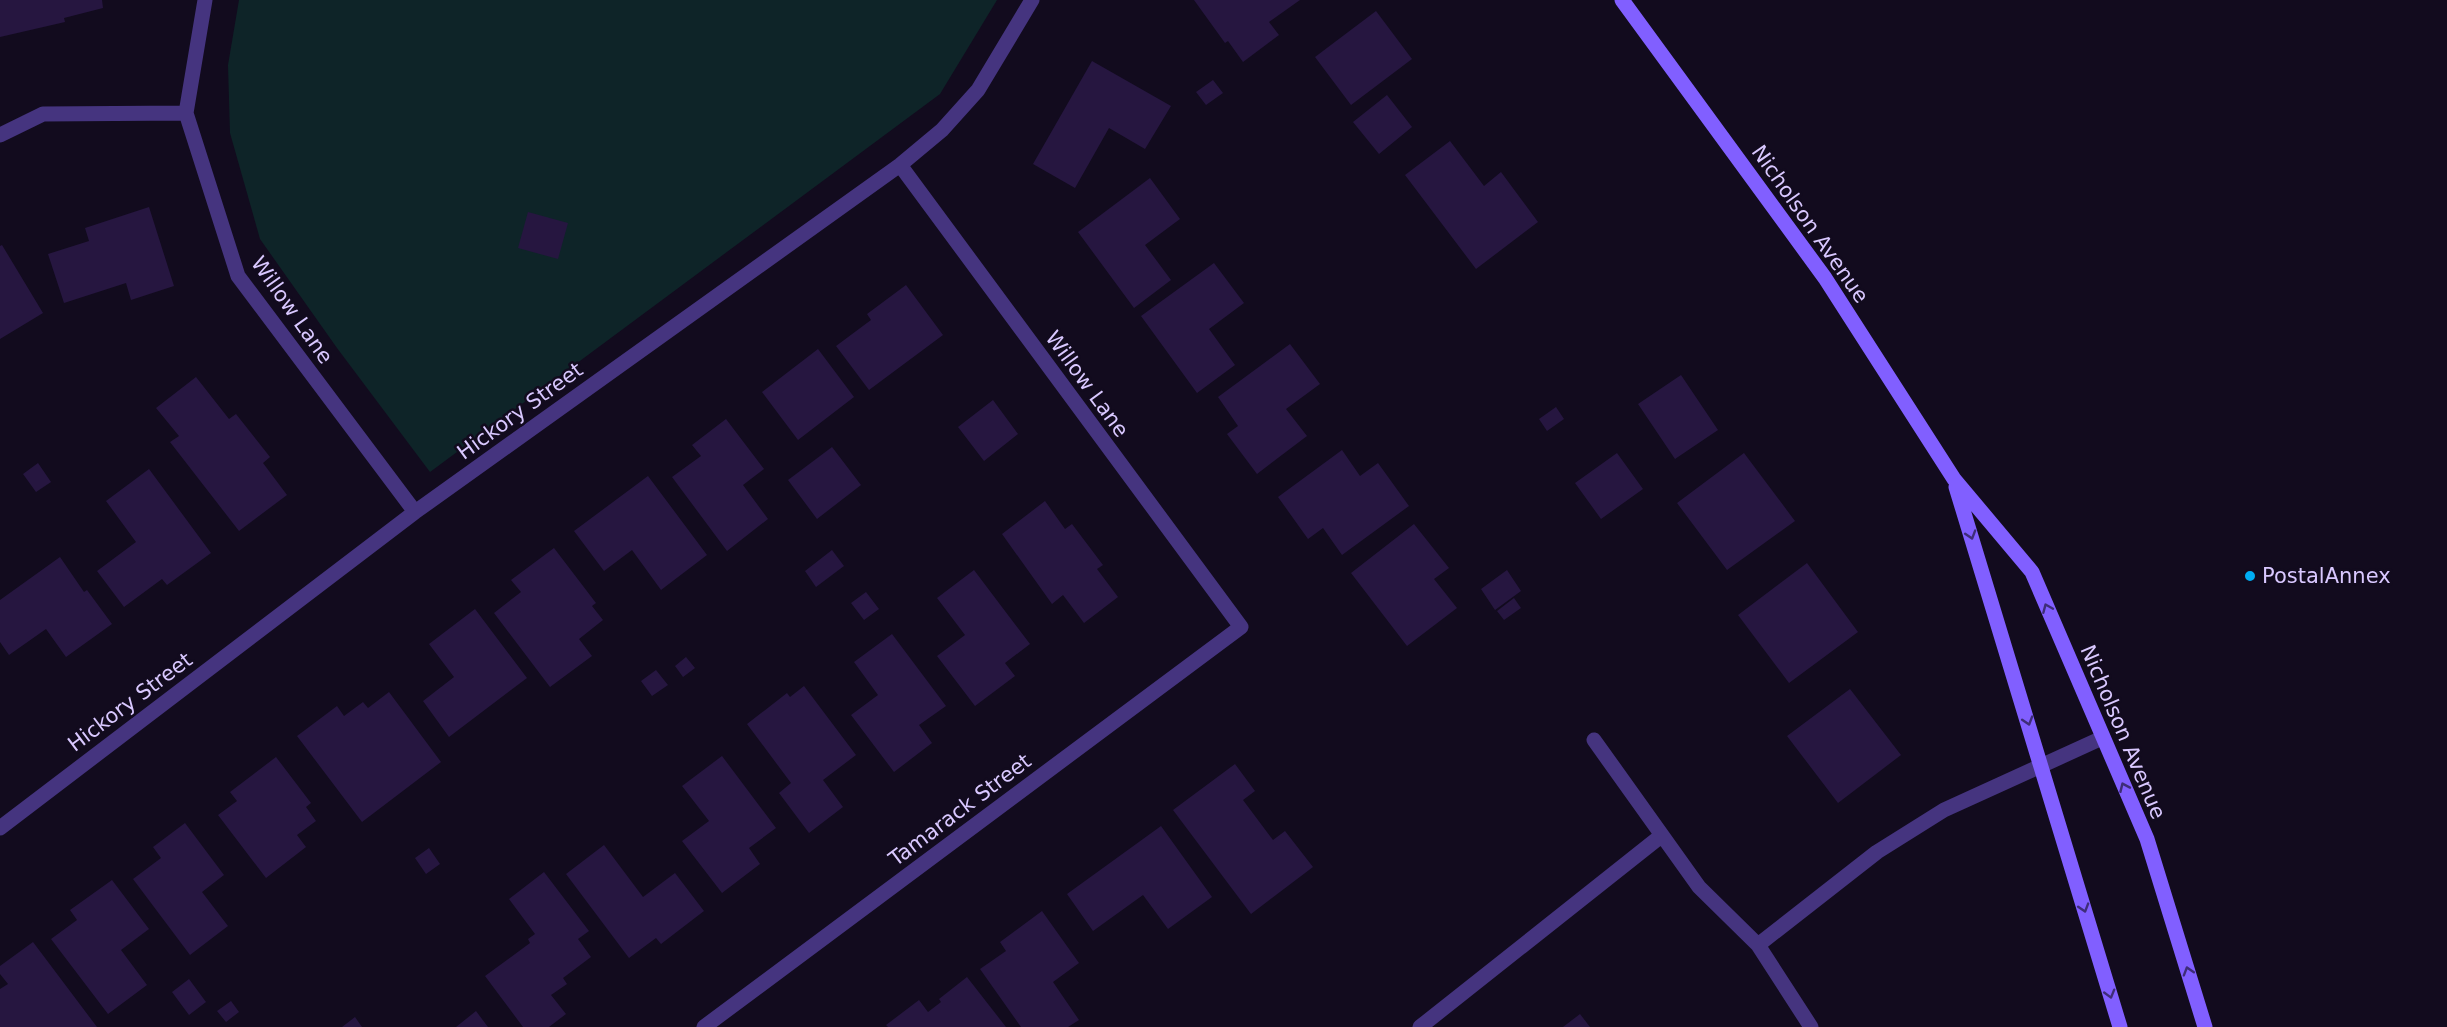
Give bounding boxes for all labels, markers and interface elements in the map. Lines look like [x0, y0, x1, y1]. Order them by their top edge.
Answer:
street label: Nicholson Avenue [1747, 141, 1873, 307]
street label: Willow Lane [246, 252, 338, 368]
street label: Willow Lane [1040, 326, 1134, 442]
street label: Hickory Street [453, 358, 587, 464]
one-way arrow [1964, 529, 1976, 540]
place label: PostalAnnex [2262, 564, 2391, 588]
marker: PostalAnnex [2243, 569, 2257, 583]
one-way arrow [2042, 603, 2054, 614]
street label: Nicholson Avenue [2075, 641, 2171, 823]
street label: Hickory Street [63, 648, 197, 756]
one-way arrow [2021, 715, 2033, 726]
street label: Tamarack Street [884, 749, 1036, 872]
one-way arrow [2119, 782, 2131, 793]
one-way arrow [2077, 902, 2089, 913]
one-way arrow [2182, 966, 2195, 977]
one-way arrow [2103, 988, 2115, 999]

